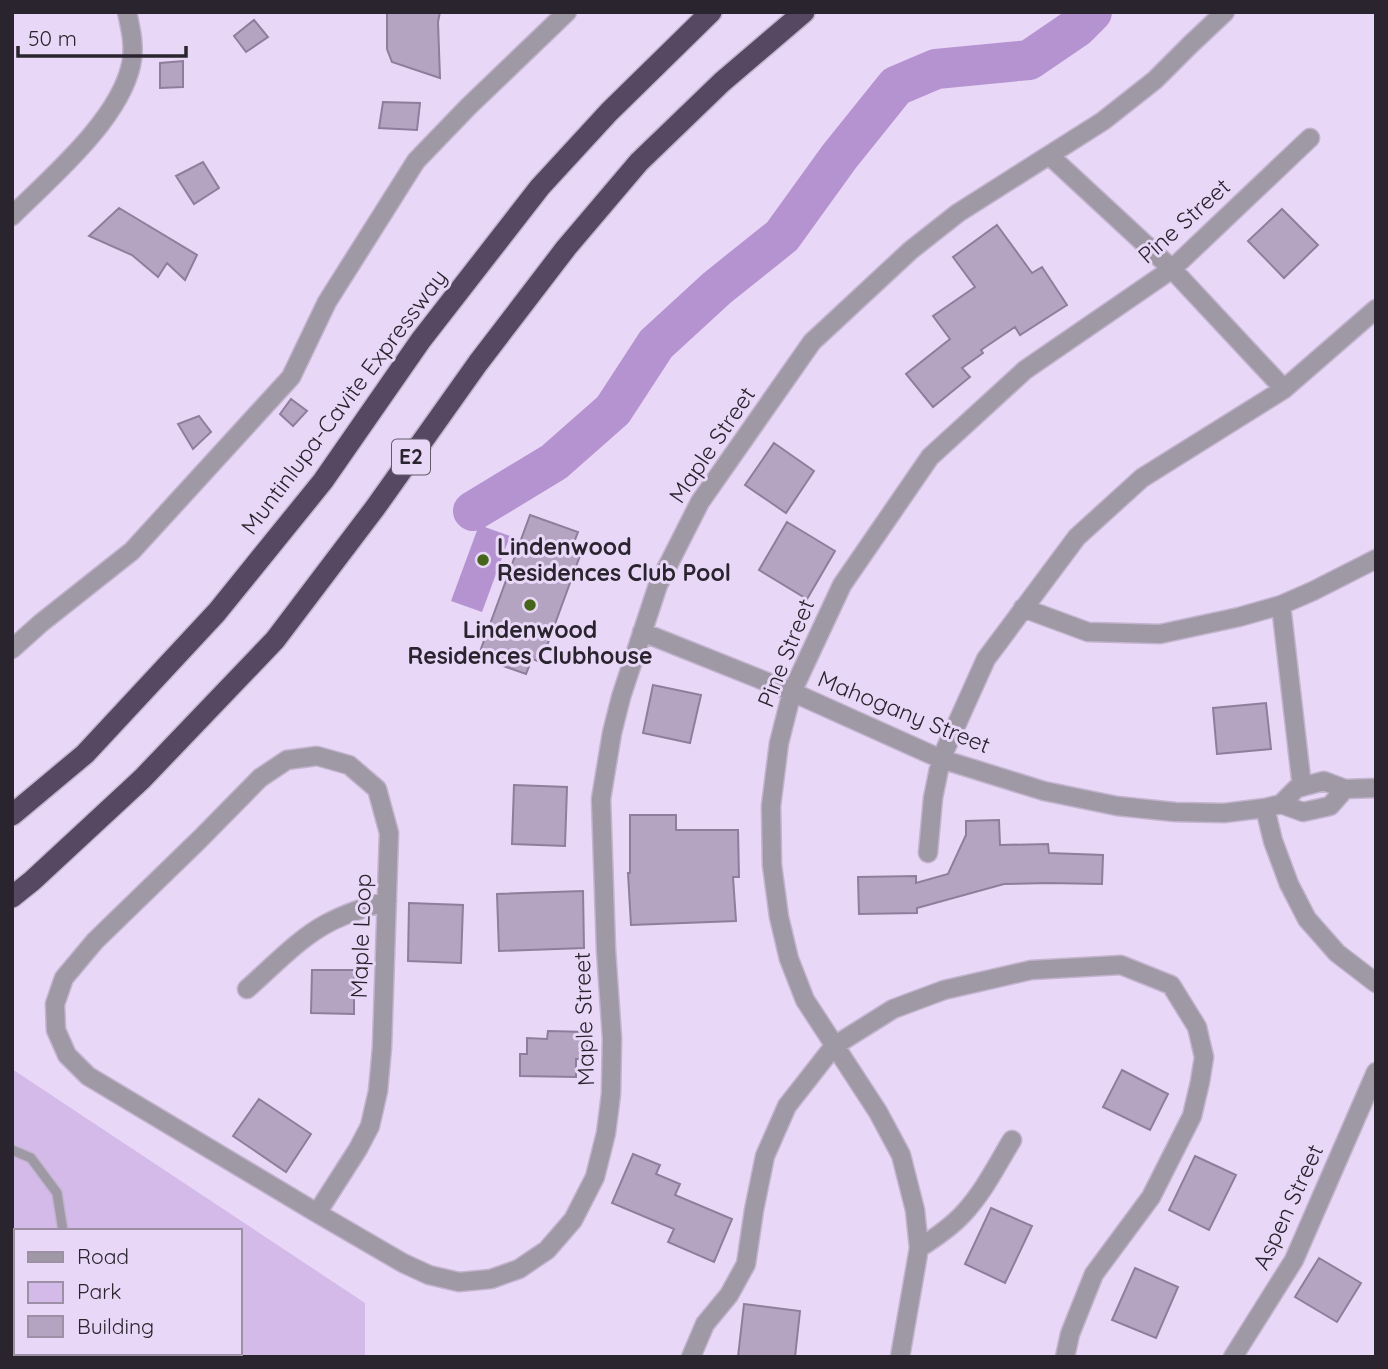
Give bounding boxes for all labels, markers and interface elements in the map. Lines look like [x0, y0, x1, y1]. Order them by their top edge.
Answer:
scale bar [18, 14, 186, 58]
text: 50 m [28, 25, 77, 51]
street label: Pine Street [1132, 172, 1236, 270]
street label: Muntinlupa-Cavite Expressway [234, 263, 453, 540]
street label: Maple Street [662, 381, 761, 508]
road number: E2 [392, 440, 430, 475]
place label: Lindenwood Residences Club Pool [497, 532, 731, 587]
marker: Lindenwood Residences Club Pool [475, 552, 491, 568]
street label: Pine Street [751, 594, 820, 711]
marker: Lindenwood Residences Clubhouse [522, 597, 538, 613]
place label: Lindenwood Residences Clubhouse [408, 615, 653, 670]
street label: Mahogany Street [814, 664, 995, 759]
street label: Maple Loop [344, 873, 377, 999]
street label: Maple Street [567, 951, 600, 1087]
street label: Aspen Street [1246, 1139, 1329, 1274]
legend [14, 1229, 242, 1355]
text: Road [77, 1243, 129, 1269]
text: Park [77, 1278, 121, 1304]
text: Building [77, 1313, 154, 1339]

